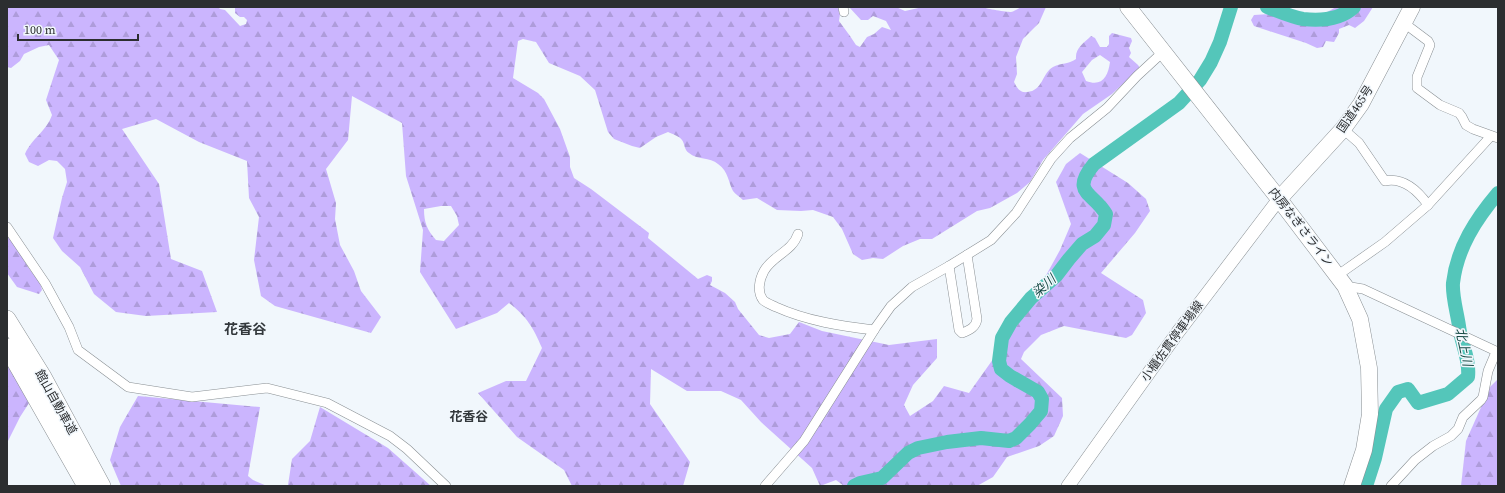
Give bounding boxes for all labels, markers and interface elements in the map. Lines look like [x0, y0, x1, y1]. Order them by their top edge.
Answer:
scale bar [18, 16, 138, 42]
text: 100 m [24, 22, 56, 38]
street label: 国道465号 [1333, 82, 1377, 136]
street label: 内房なぎさライン [1265, 184, 1337, 270]
water label: 染川 [1029, 270, 1061, 301]
street label: 小櫃佐貫停車場線 [1137, 297, 1207, 385]
district label: 花香谷 [224, 319, 267, 339]
water label: 北上川 [1452, 326, 1477, 370]
street label: 館山自動車道 [32, 367, 80, 437]
district label: 花香谷 [449, 408, 489, 425]

